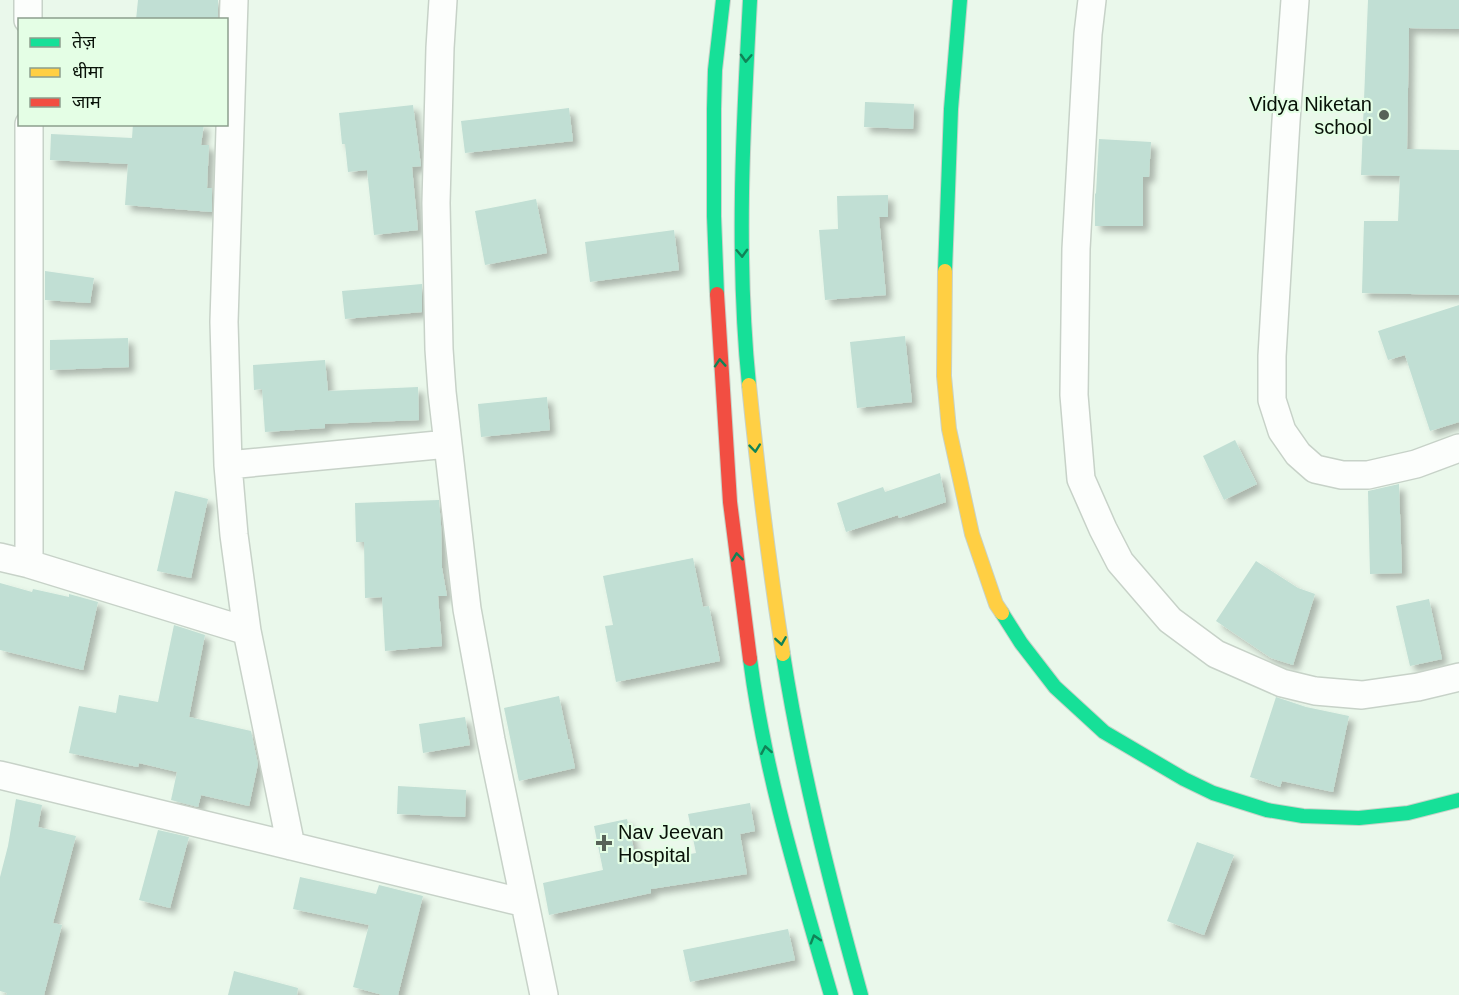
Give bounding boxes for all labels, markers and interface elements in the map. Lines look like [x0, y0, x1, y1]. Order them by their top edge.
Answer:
legend [18, 18, 228, 126]
text: तेज़ [72, 31, 96, 52]
one-way arrow [740, 54, 753, 63]
text: धीमा [72, 62, 103, 82]
text: जाम [72, 92, 102, 112]
place label: Vidya Niketan school [1249, 93, 1372, 138]
marker: Vidya Niketan school [1377, 108, 1391, 122]
one-way arrow [736, 249, 749, 258]
one-way arrow [714, 359, 727, 368]
one-way arrow [748, 443, 761, 452]
one-way arrow [732, 553, 744, 562]
one-way arrow [774, 635, 787, 645]
one-way arrow [760, 746, 773, 756]
place label: Nav Jeevan Hospital [618, 821, 724, 866]
marker: Nav Jeevan Hospital [595, 834, 613, 852]
one-way arrow [810, 934, 822, 945]

